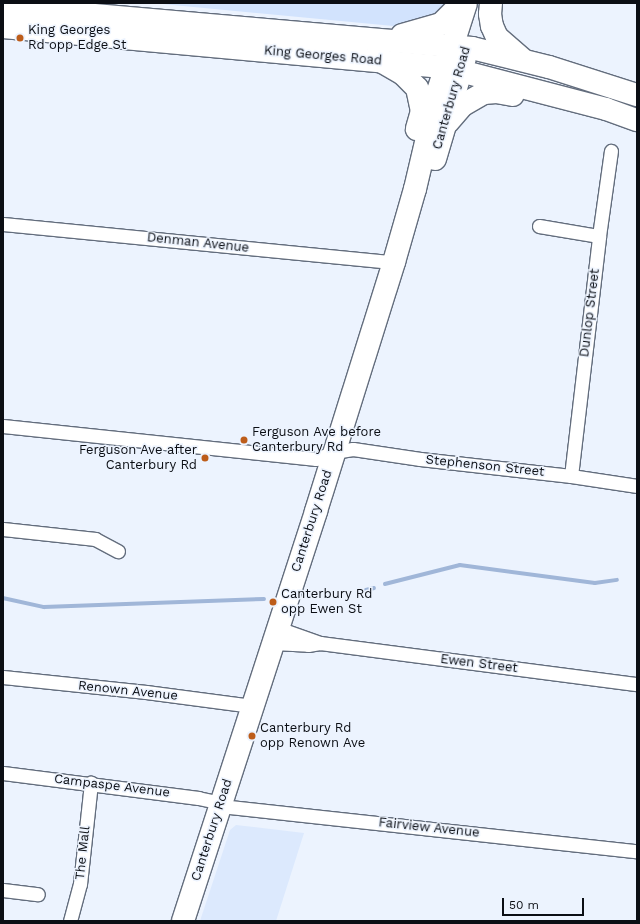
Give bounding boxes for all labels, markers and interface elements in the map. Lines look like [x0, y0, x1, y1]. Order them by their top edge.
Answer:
place label: King Georges Rd opp Edge St [28, 23, 126, 54]
marker: King Georges Rd opp Edge St [15, 33, 25, 43]
street label: King Georges Road [263, 43, 383, 69]
street label: Canterbury Road [430, 45, 474, 151]
street label: Denman Avenue [146, 230, 250, 256]
street label: Dunlop Street [577, 268, 603, 358]
place label: Ferguson Ave before Canterbury Rd [252, 425, 382, 456]
marker: Ferguson Ave before Canterbury Rd [239, 435, 249, 445]
place label: Ferguson Ave after Canterbury Rd [78, 443, 197, 474]
street label: Stephenson Street [425, 452, 545, 480]
marker: Ferguson Ave after Canterbury Rd [200, 453, 210, 463]
street label: Canterbury Road [288, 468, 336, 574]
place label: Canterbury Rd opp Ewen St [281, 587, 373, 618]
marker: Canterbury Rd opp Ewen St [268, 597, 278, 607]
street label: Ewen Street [439, 652, 519, 676]
street label: Renown Avenue [77, 678, 179, 704]
place label: Canterbury Rd opp Renown Ave [260, 721, 366, 752]
marker: Canterbury Rd opp Renown Ave [247, 731, 257, 741]
street label: Campaspe Avenue [53, 771, 171, 801]
street label: Canterbury Road [188, 777, 236, 883]
street label: Fairview Avenue [377, 815, 481, 841]
street label: The Mall [72, 825, 94, 881]
scale bar [504, 890, 586, 916]
text: 50 m [509, 898, 539, 912]

